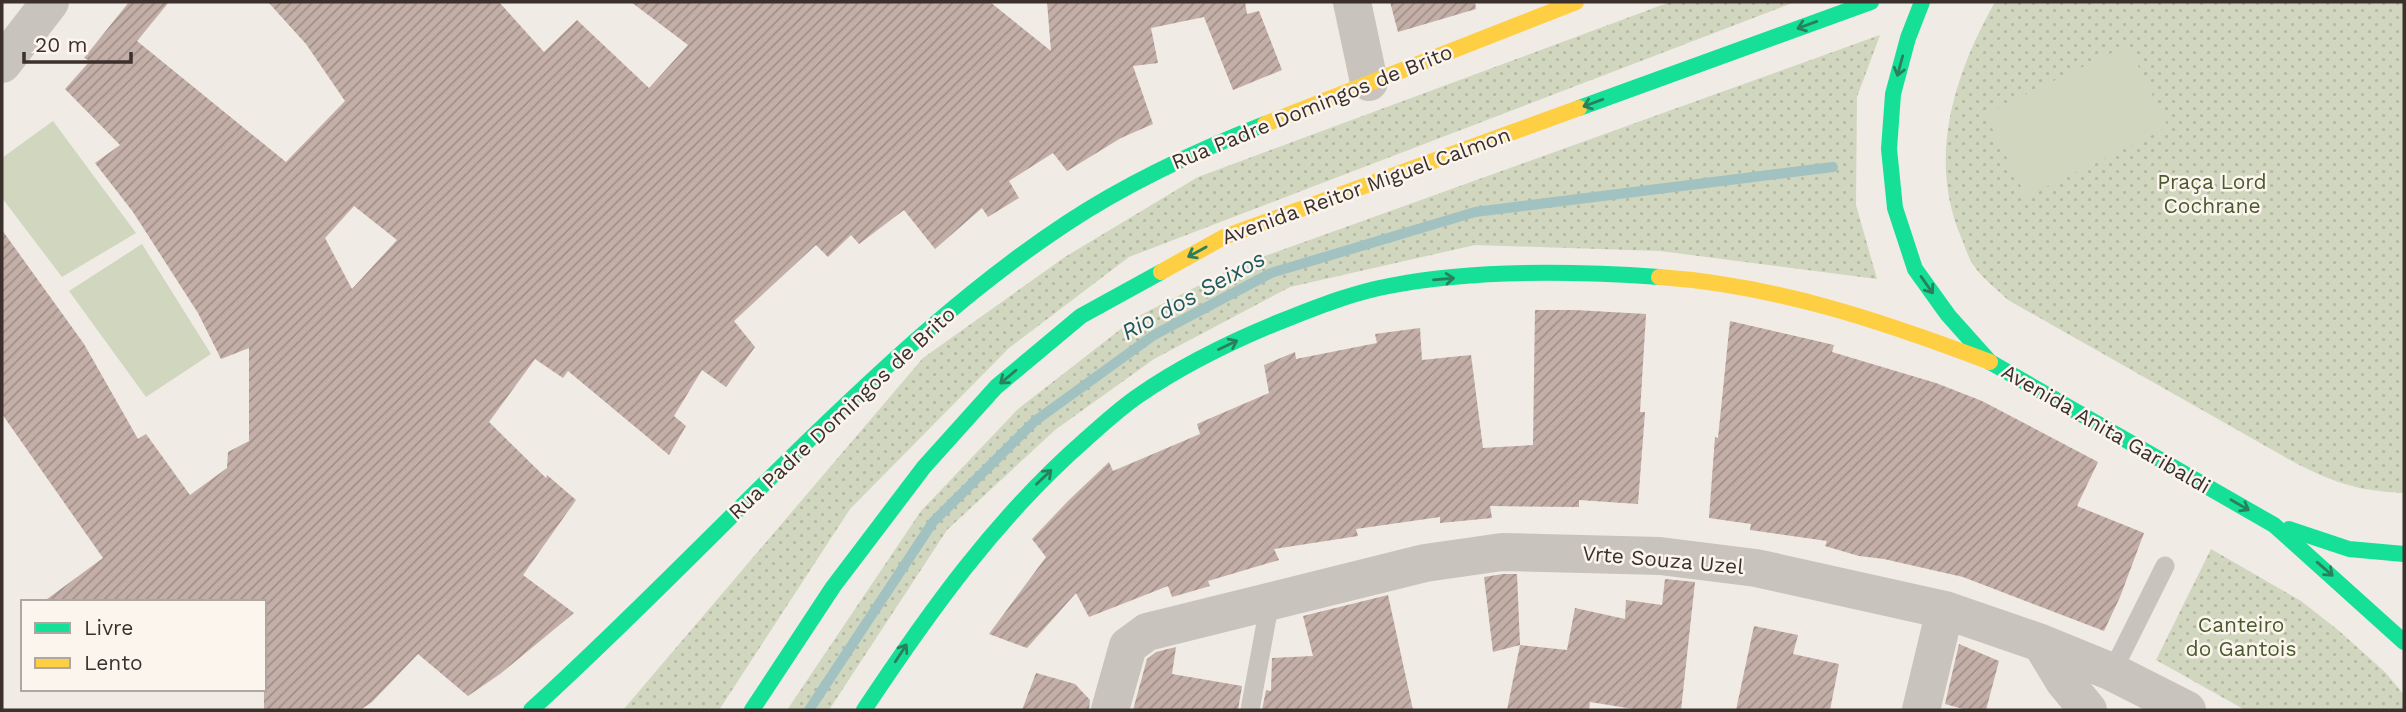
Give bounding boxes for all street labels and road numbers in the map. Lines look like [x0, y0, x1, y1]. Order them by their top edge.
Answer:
street label: Rua Padre Domingos de Brito [1168, 39, 1456, 174]
street label: Avenida Reitor Miguel Calmon [1218, 122, 1514, 250]
street label: Rua Padre Domingos de Brito [723, 301, 960, 524]
street label: Avenida Anita Garibaldi [1997, 358, 2215, 499]
street label: Vrte Souza Uzel [1581, 540, 1745, 579]

